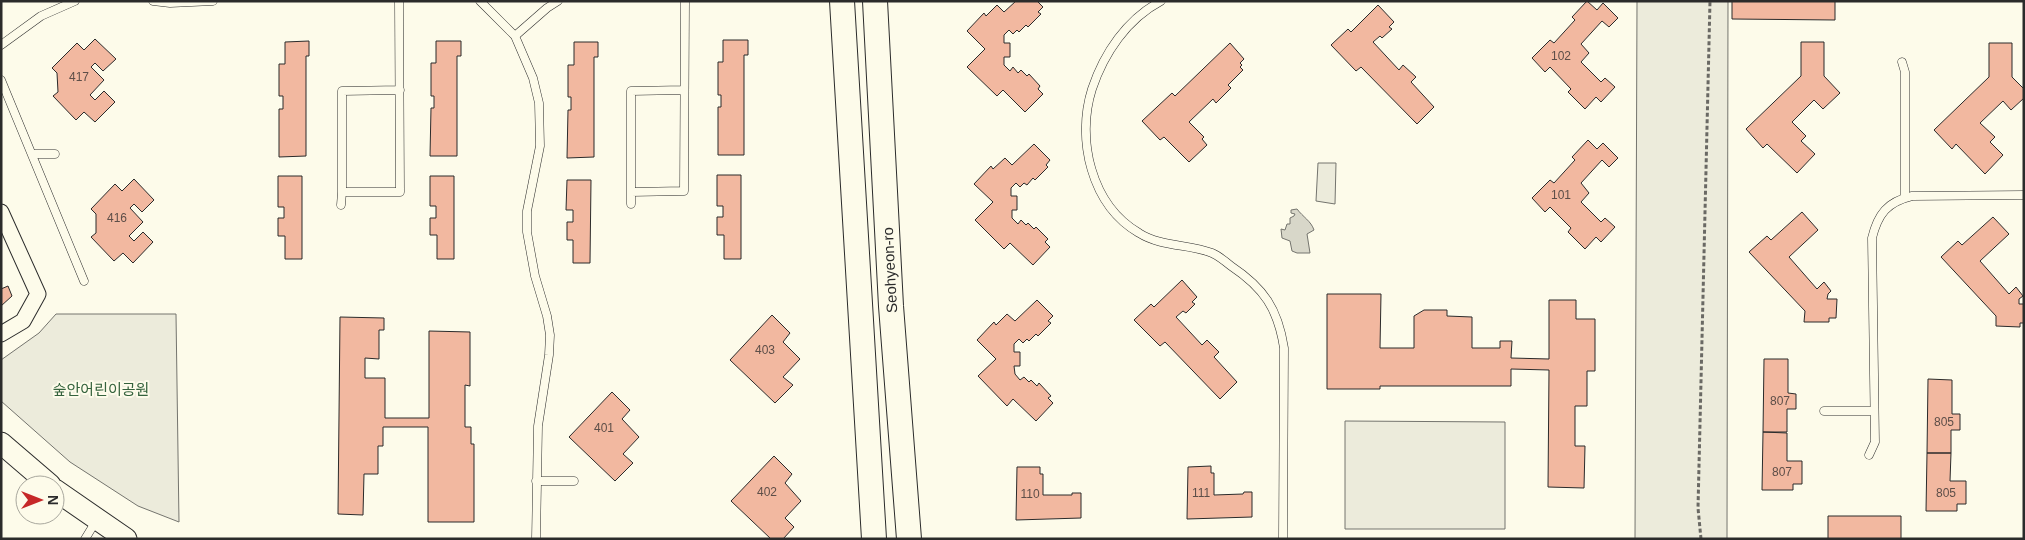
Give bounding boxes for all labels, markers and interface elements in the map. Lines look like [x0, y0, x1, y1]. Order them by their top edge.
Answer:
house number: 102 [1551, 49, 1571, 63]
house number: 417 [69, 70, 89, 84]
house number: 101 [1551, 188, 1571, 202]
house number: 416 [107, 211, 127, 225]
street label: Seohyeon-ro [879, 227, 900, 313]
house number: 403 [755, 343, 775, 357]
park label: 숲안어린이공원 [53, 381, 149, 398]
house number: 807 [1770, 394, 1790, 408]
house number: 805 [1934, 415, 1954, 429]
house number: 401 [594, 421, 614, 435]
house number: 807 [1772, 465, 1792, 479]
north arrow [15, 475, 65, 525]
house number: 402 [757, 485, 777, 499]
house number: 111 [1192, 486, 1210, 500]
house number: 805 [1936, 486, 1956, 500]
house number: 110 [1020, 487, 1040, 501]
text: N [45, 495, 61, 505]

